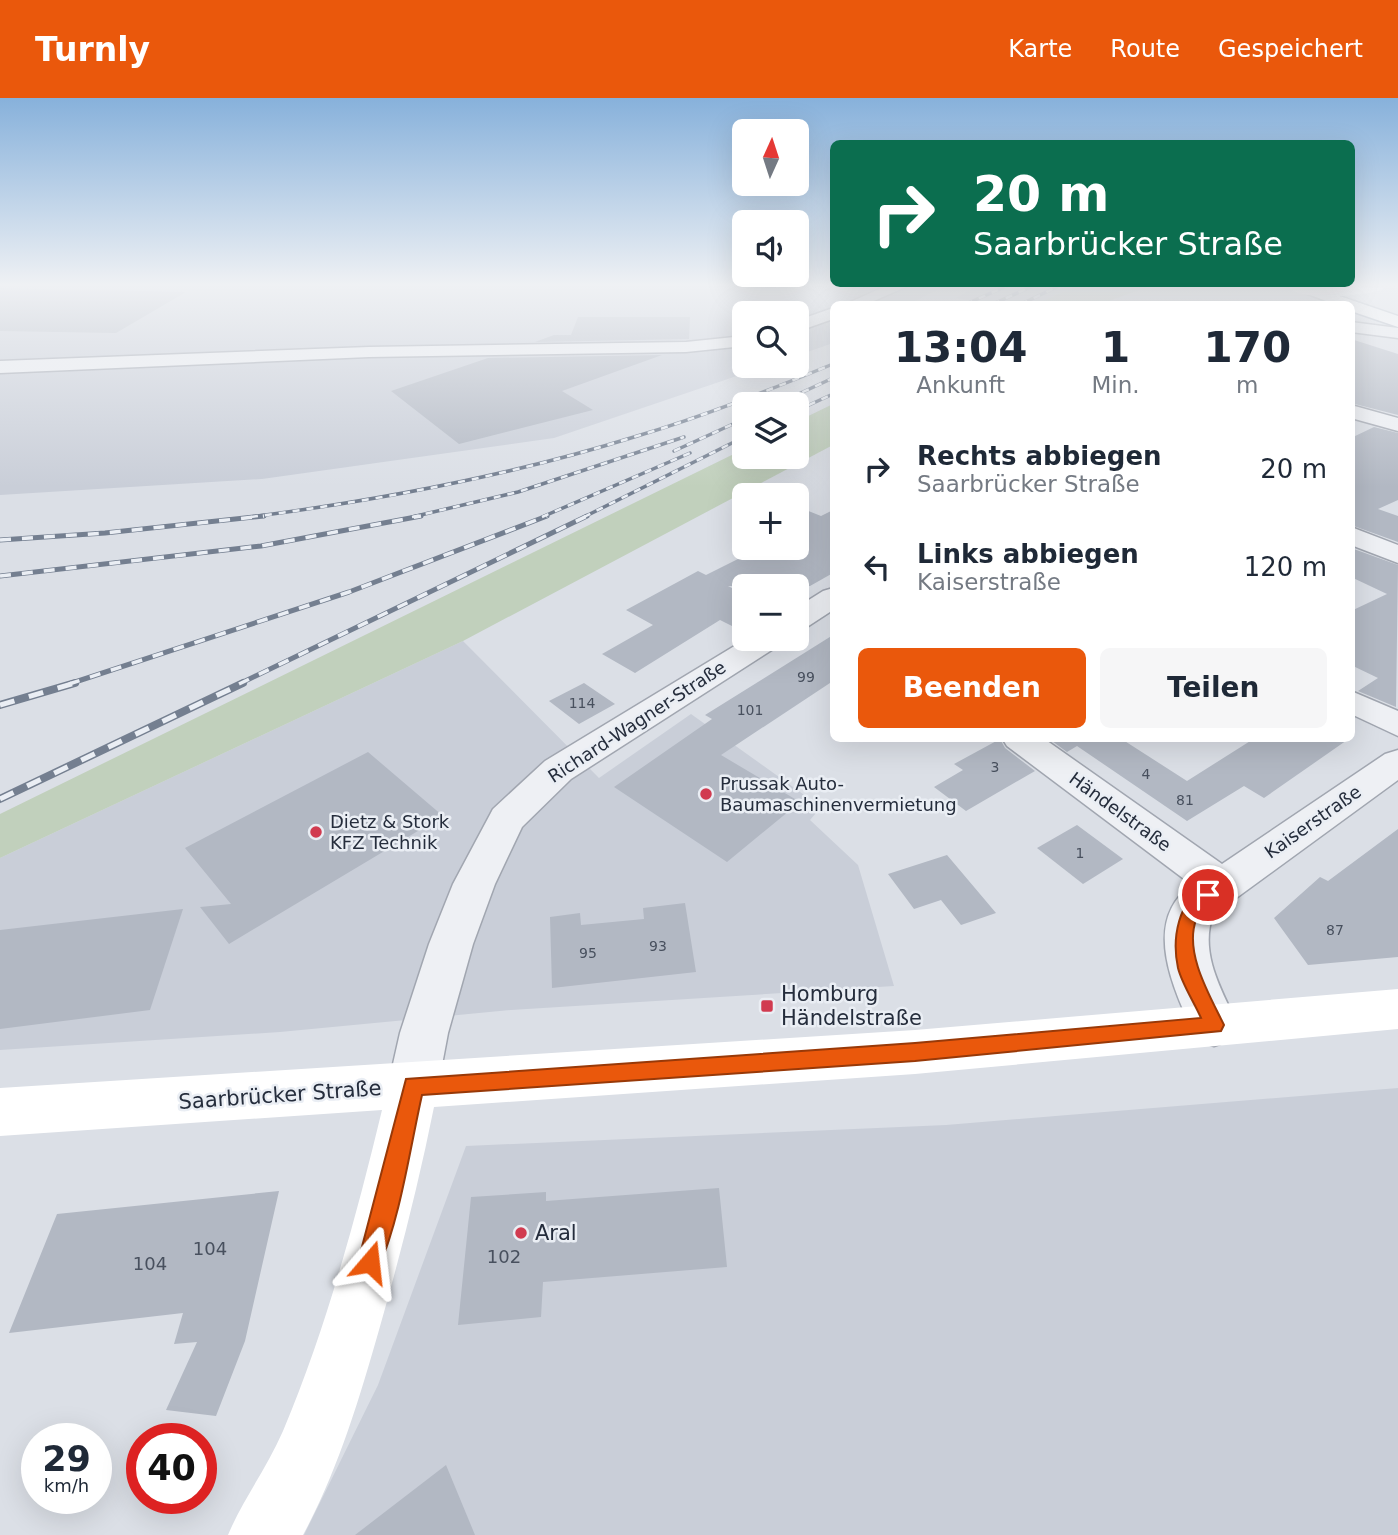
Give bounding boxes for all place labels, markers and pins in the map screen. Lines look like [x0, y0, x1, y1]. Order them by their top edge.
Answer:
place label: Prussak Auto- Baumaschinenvermietung [720, 773, 957, 815]
marker: Prussak Auto- Baumaschinenvermietung [698, 786, 714, 802]
place label: Dietz & Stork KFZ Technik [330, 811, 450, 853]
marker: Dietz & Stork KFZ Technik [308, 824, 324, 840]
pin [1178, 865, 1238, 925]
place label: Homburg Händelstraße [781, 982, 922, 1030]
marker: Homburg Händelstraße [759, 998, 775, 1014]
place label: Aral [535, 1221, 577, 1245]
marker: Aral [513, 1225, 529, 1241]

